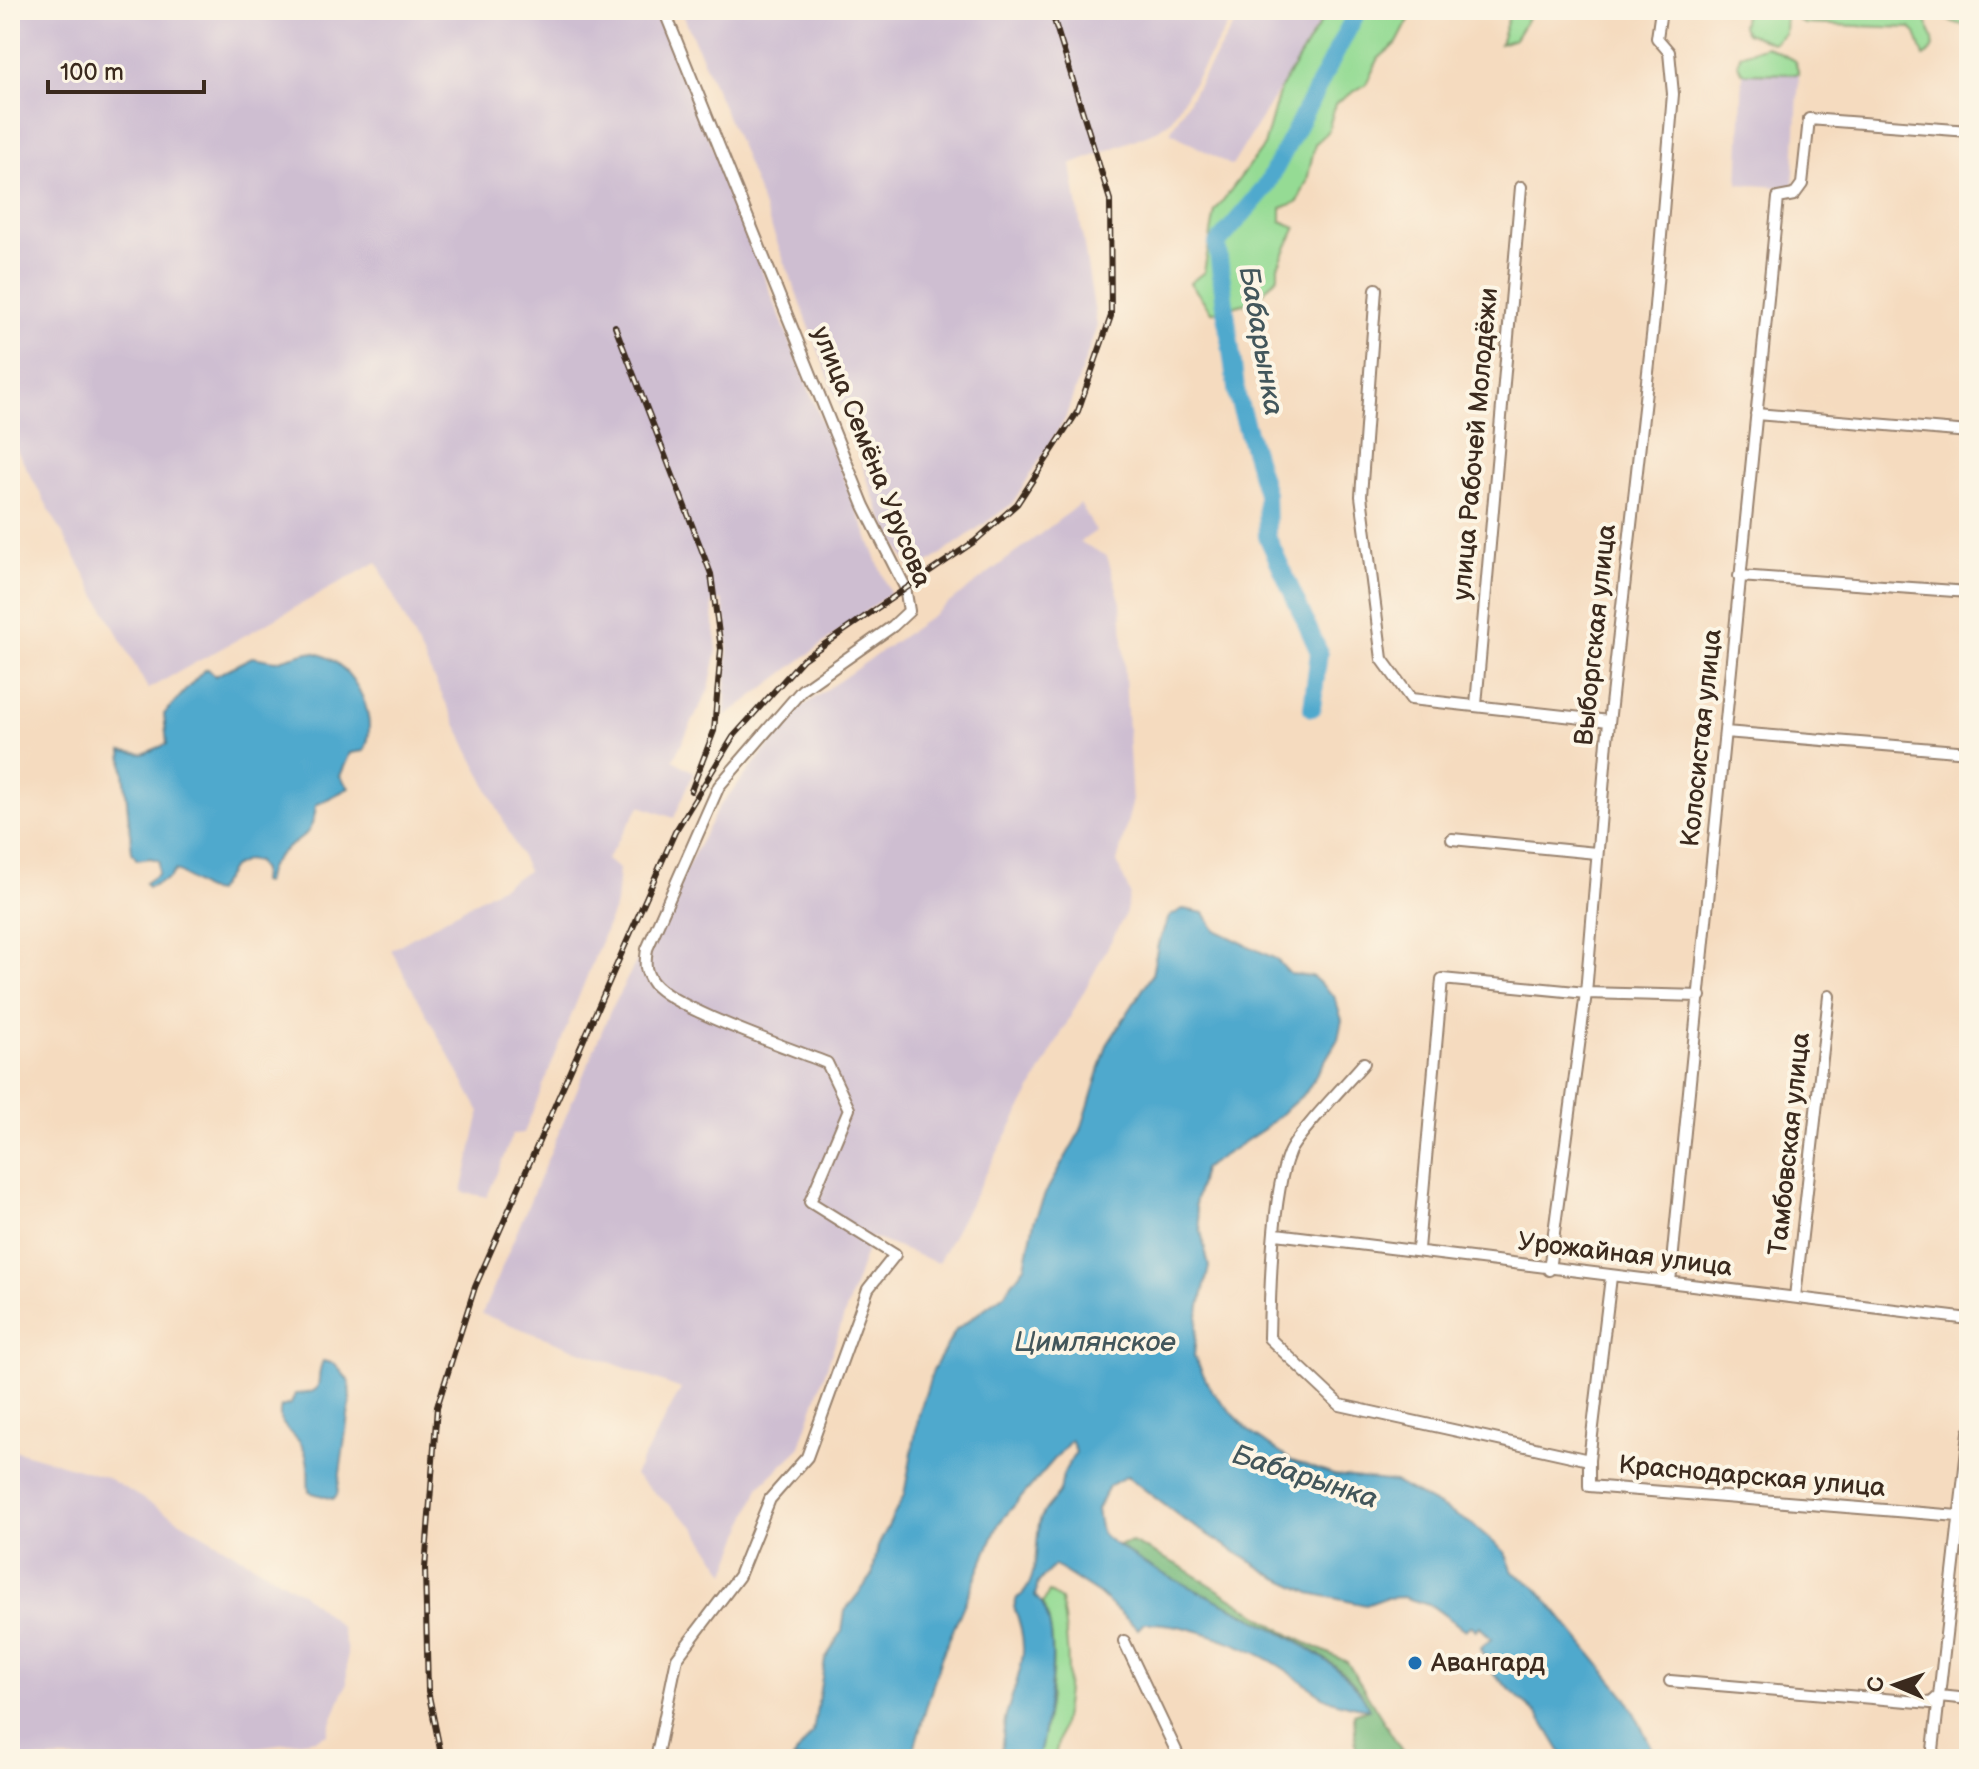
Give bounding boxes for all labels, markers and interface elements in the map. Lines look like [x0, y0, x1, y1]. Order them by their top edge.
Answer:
scale bar [48, 44, 204, 94]
text: 100 m [60, 58, 124, 87]
water label: Бабарынка [1232, 264, 1290, 418]
street label: улица Рабочей Молодёжи [1447, 286, 1505, 602]
street label: улица Семёна Урусова [804, 322, 938, 592]
street label: Выборгская улица [1569, 523, 1623, 747]
street label: Колосистая улица [1675, 628, 1729, 848]
street label: Тамбовская улица [1763, 1031, 1817, 1257]
street label: Урожайная улица [1516, 1226, 1734, 1284]
water label: Цимлянское [1014, 1326, 1176, 1359]
water label: Бабарынка [1228, 1438, 1382, 1516]
street label: Краснодарская улица [1617, 1450, 1887, 1504]
north arrow [1855, 1645, 1935, 1725]
place label: Авангард [1430, 1648, 1545, 1679]
marker: Авангард [1406, 1654, 1424, 1672]
text: С [1863, 1676, 1890, 1692]

